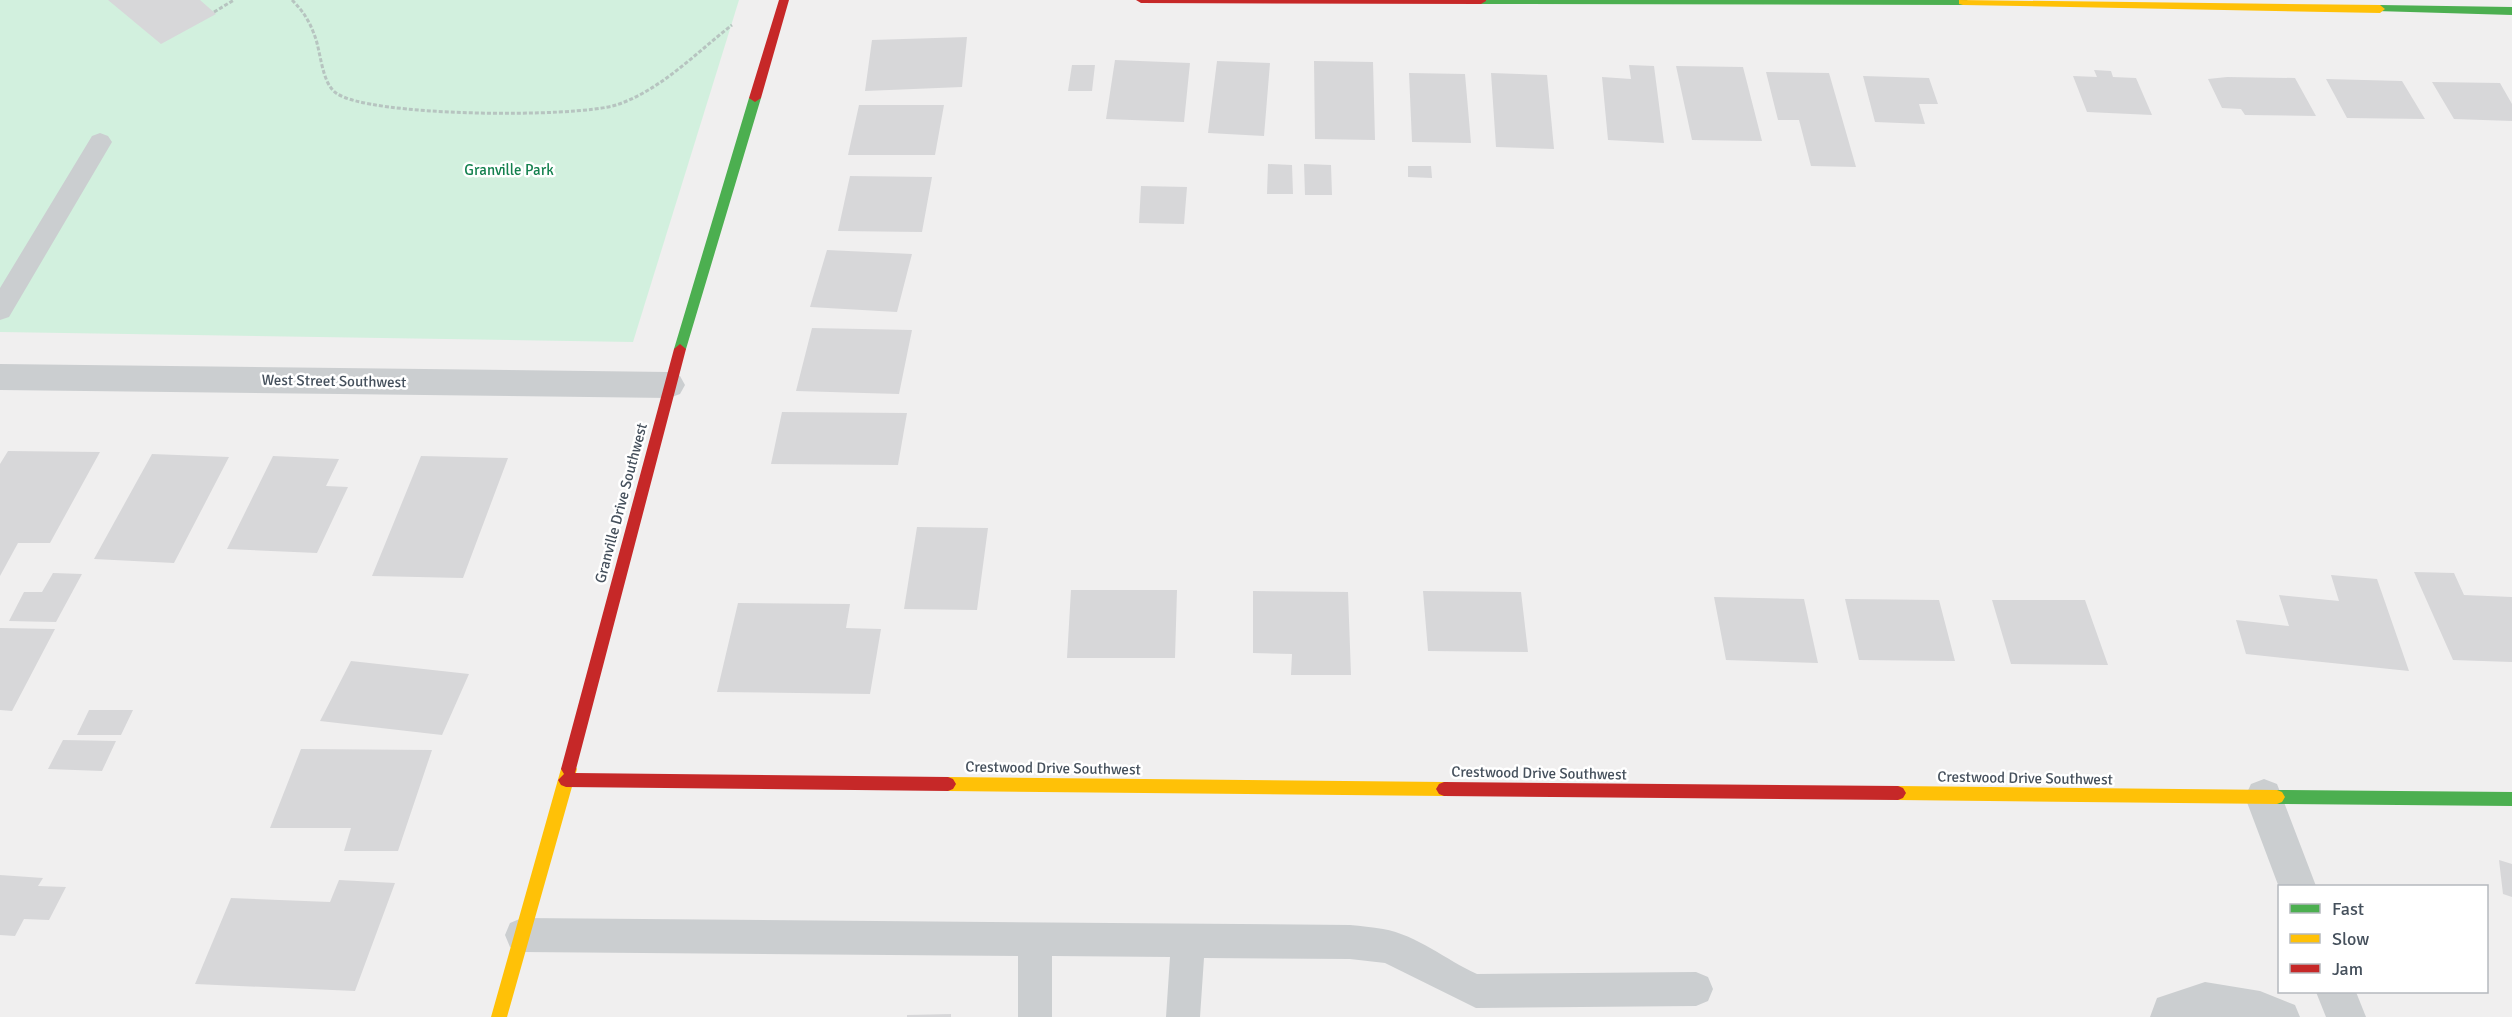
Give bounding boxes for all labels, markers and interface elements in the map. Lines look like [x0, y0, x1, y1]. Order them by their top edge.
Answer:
park label: Granville Park [464, 161, 554, 179]
street label: West Street Southwest [262, 371, 406, 391]
street label: Granville Drive Southwest [591, 421, 651, 585]
street label: Crestwood Drive Southwest [965, 757, 1141, 779]
street label: Crestwood Drive Southwest [1451, 762, 1627, 784]
street label: Crestwood Drive Southwest [1937, 767, 2113, 789]
legend [2278, 885, 2488, 993]
text: Fast [2332, 898, 2364, 920]
text: Slow [2332, 928, 2369, 950]
text: Jam [2332, 958, 2363, 980]

